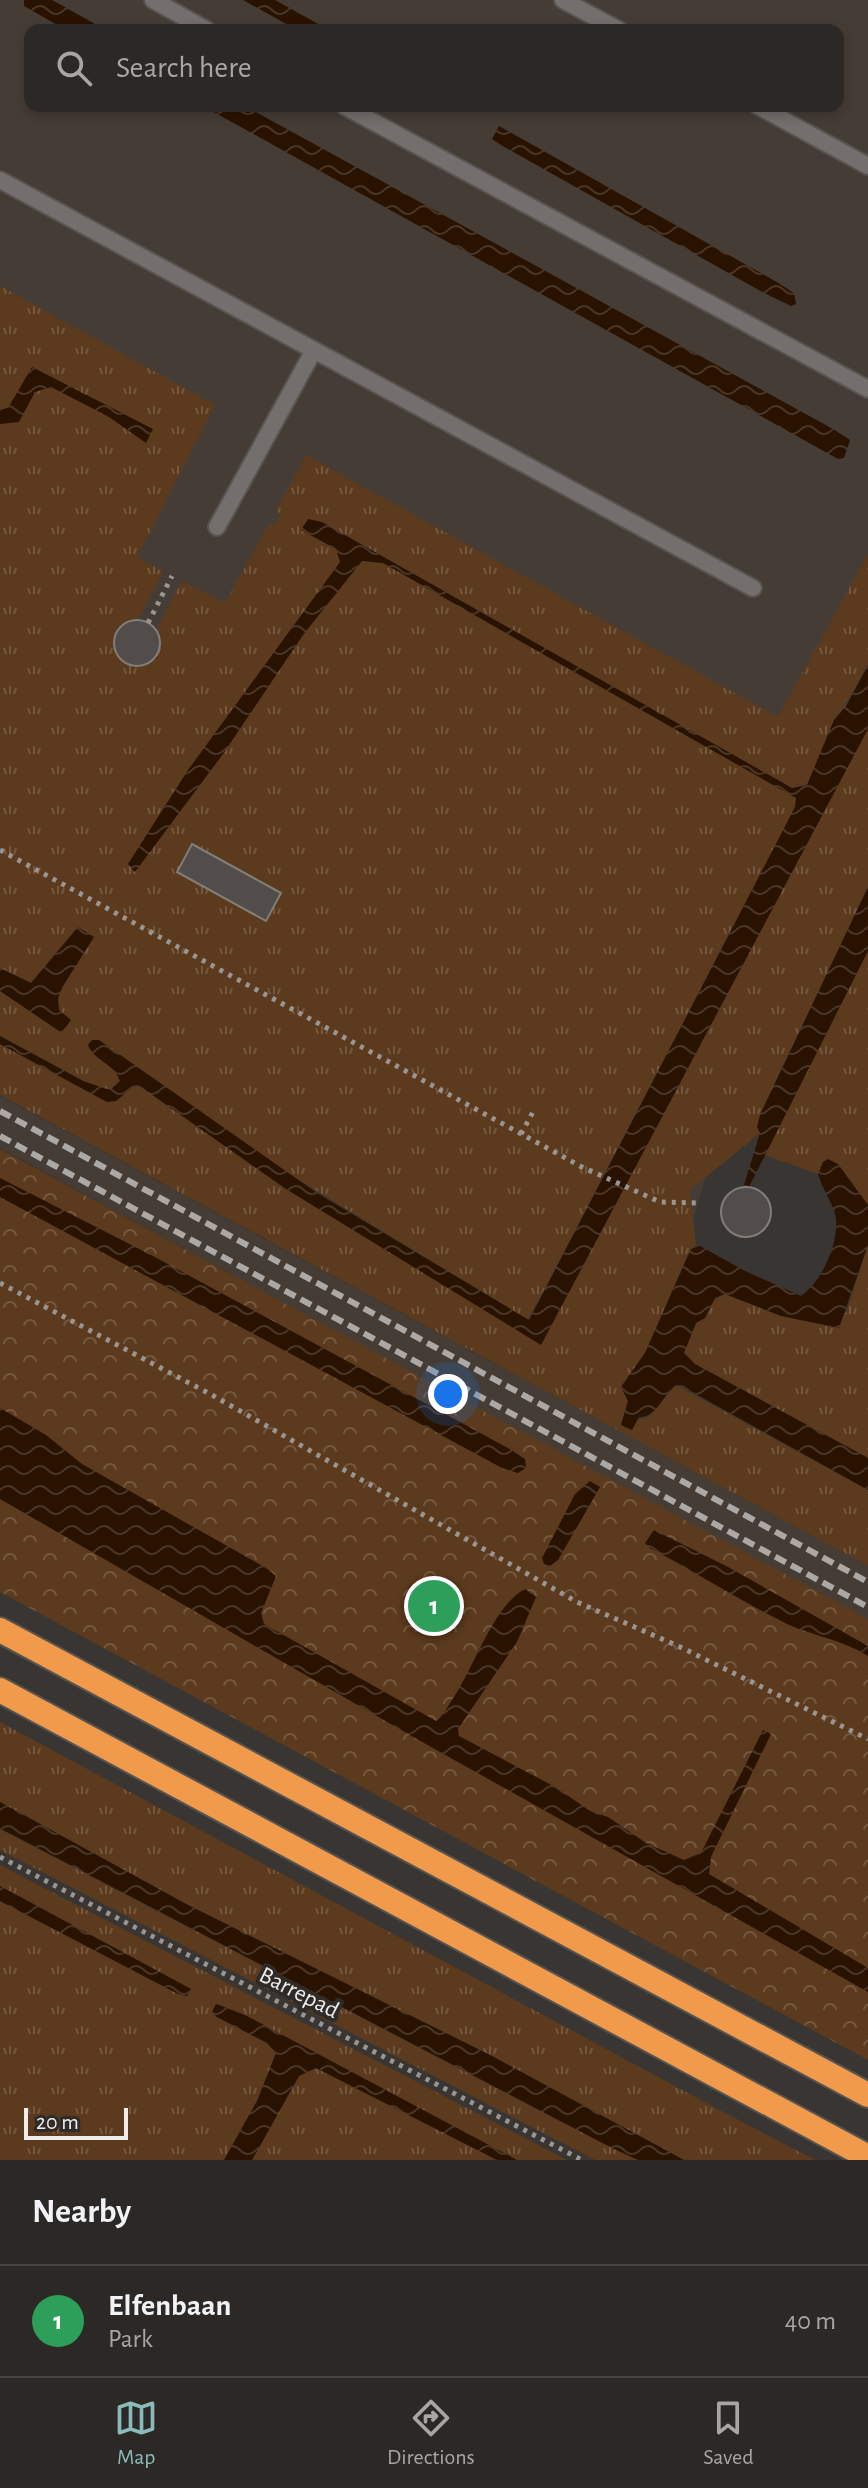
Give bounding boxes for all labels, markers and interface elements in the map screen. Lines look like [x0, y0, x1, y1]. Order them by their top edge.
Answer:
search box [24, 24, 844, 112]
icon: search [52, 46, 96, 90]
text: Search here [116, 53, 252, 83]
your location [428, 1374, 468, 1414]
pin: 1 [408, 1576, 460, 1636]
street label: Barrepad [255, 1963, 343, 2023]
scale bar [24, 2104, 128, 2140]
text: 20 m [36, 2111, 79, 2133]
text: Nearby [32, 2195, 131, 2229]
text: Elfenbaan [108, 2291, 231, 2321]
text: 1 [53, 2308, 63, 2334]
text: 40 m [785, 2308, 836, 2334]
text: Park [108, 2326, 153, 2352]
tab: Map [114, 2396, 158, 2470]
tab: Directions [387, 2396, 475, 2470]
tab: Saved [703, 2396, 754, 2470]

